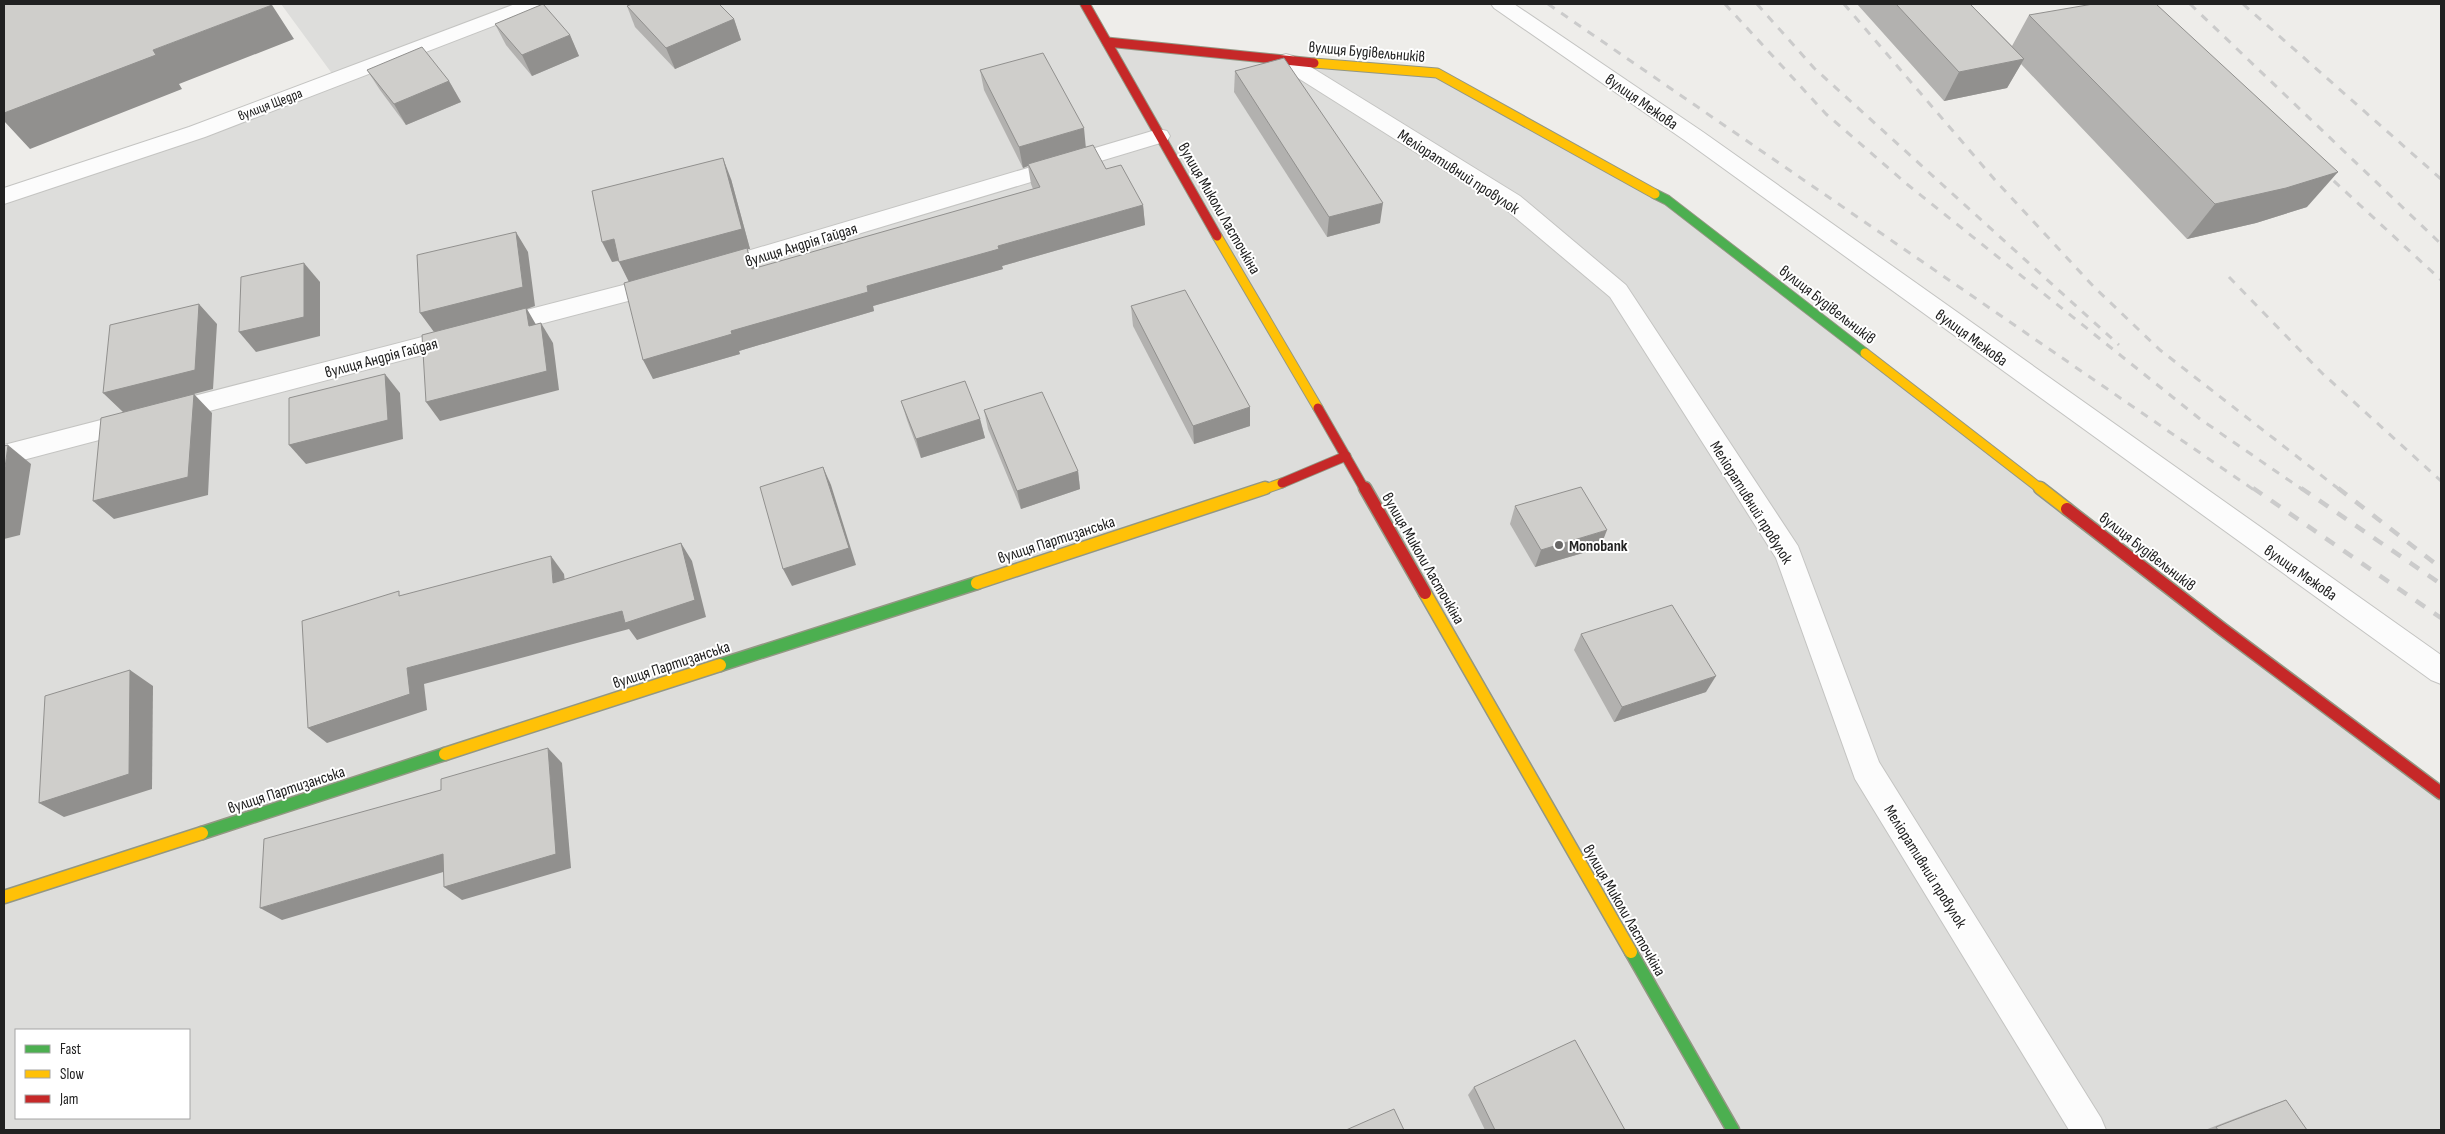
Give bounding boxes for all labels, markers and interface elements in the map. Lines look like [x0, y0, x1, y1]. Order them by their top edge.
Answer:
street label: вулиця Будівельників [1308, 38, 1426, 67]
street label: вулиця Межова [1601, 70, 1681, 134]
street label: вулиця Щедра [236, 84, 305, 125]
street label: Меліоративний провулок [1394, 126, 1523, 219]
street label: вулиця Миколи Ласточкіна [1173, 140, 1264, 278]
street label: вулиця Андрія Гайдая [743, 219, 860, 271]
street label: вулиця Будівельників [1775, 262, 1879, 349]
street label: вулиця Межова [1931, 306, 2011, 371]
street label: вулиця Андрія Гайдая [323, 334, 440, 383]
street label: Меліоративний провулок [1705, 438, 1797, 569]
street label: вулиця Миколи Ласточкіна [1377, 490, 1468, 628]
street label: вулиця Будівельників [2095, 509, 2199, 596]
street label: вулиця Партизанська [996, 513, 1117, 568]
place label: Monobank [1569, 537, 1628, 556]
marker: Monobank [1553, 539, 1565, 551]
street label: вулиця Межова [2260, 541, 2340, 605]
street label: вулиця Партизанська [611, 638, 732, 693]
street label: вулиця Партизанська [226, 763, 347, 818]
street label: Меліоративний провулок [1879, 802, 1971, 933]
street label: вулиця Миколи Ласточкіна [1578, 842, 1669, 980]
legend [15, 1029, 190, 1119]
text: Fast [60, 1040, 82, 1059]
text: Slow [60, 1065, 84, 1084]
text: Jam [59, 1090, 78, 1109]

